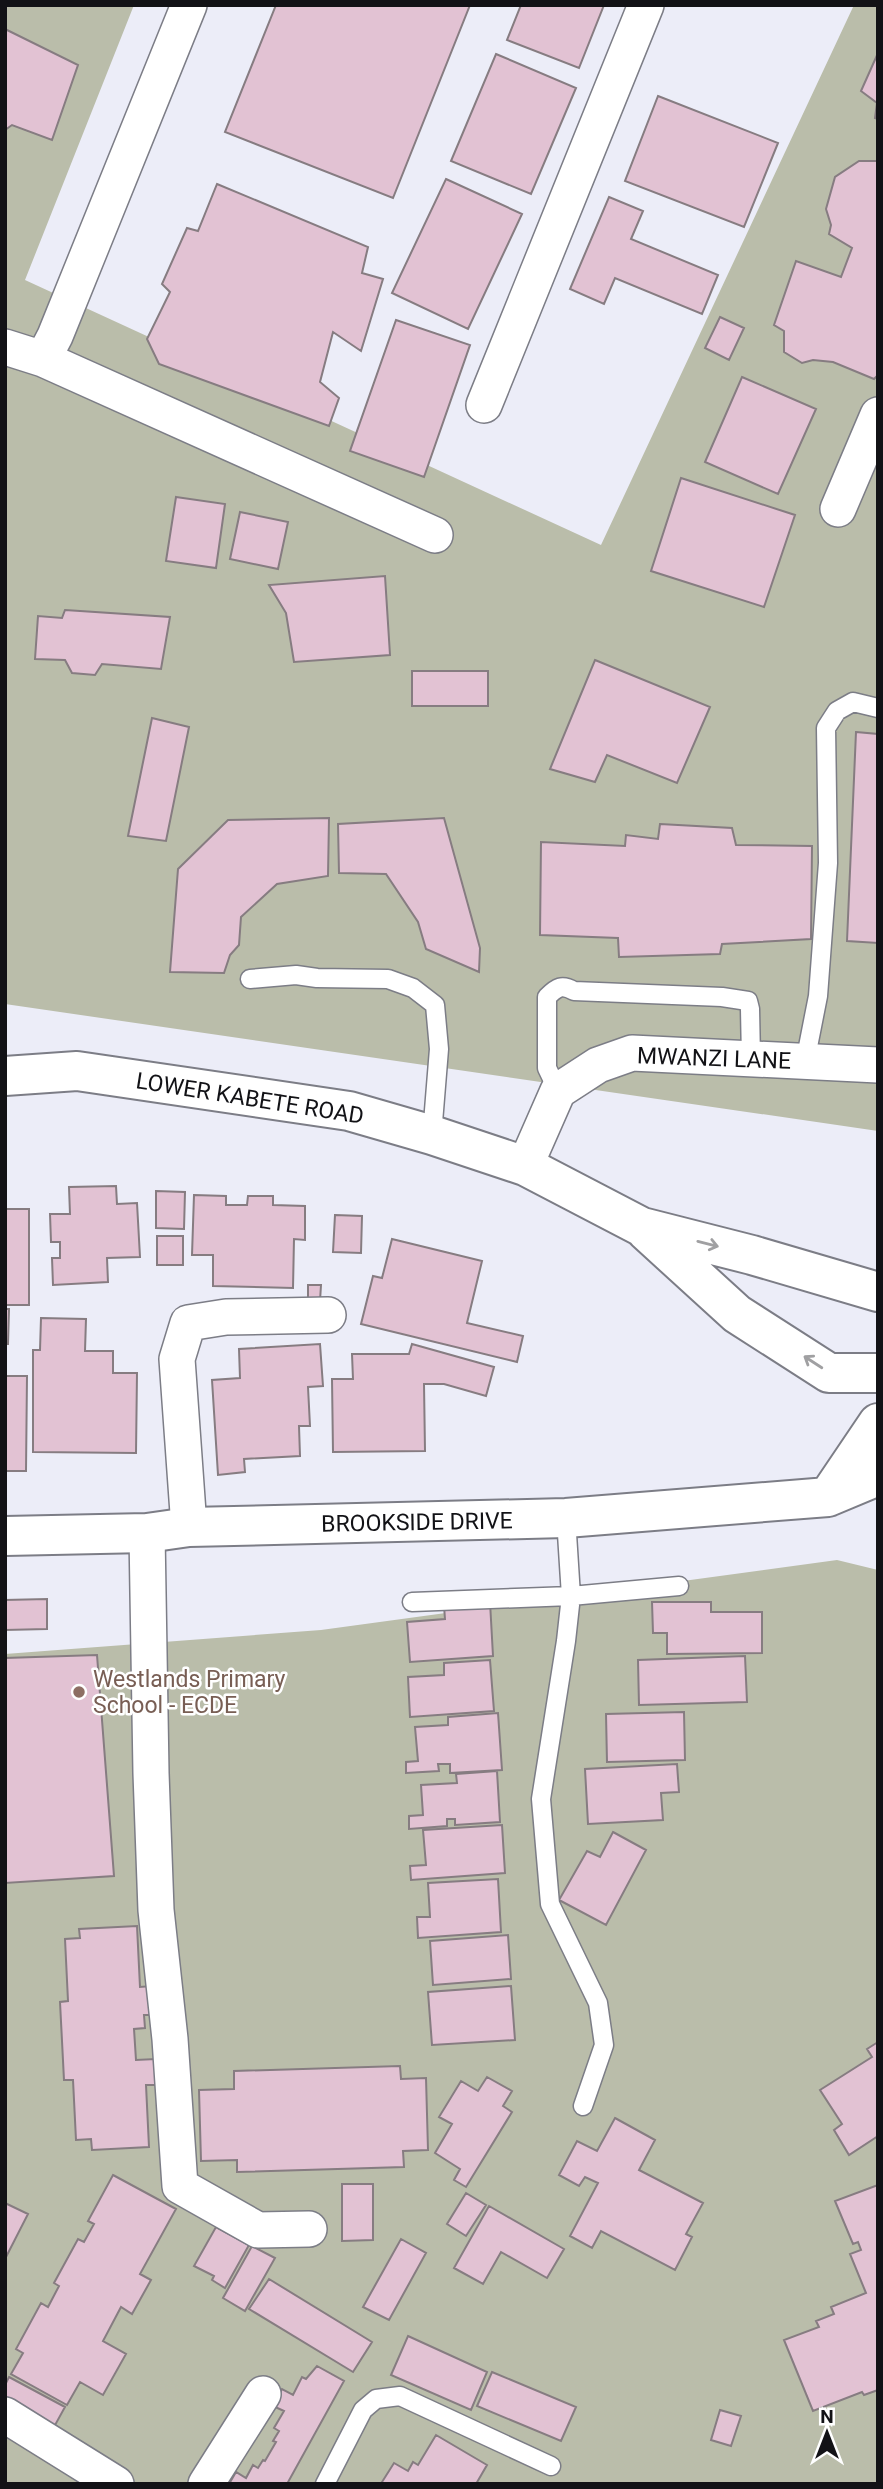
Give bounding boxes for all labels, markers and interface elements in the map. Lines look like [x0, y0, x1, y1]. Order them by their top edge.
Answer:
street label: MWANZI LANE [636, 1042, 792, 1075]
street label: LOWER KABETE ROAD [134, 1067, 366, 1130]
one-way arrow [696, 1238, 719, 1251]
one-way arrow [803, 1355, 823, 1369]
street label: BROOKSIDE DRIVE [321, 1507, 513, 1538]
place label: Westlands Primary School - ECDE [93, 1666, 286, 1719]
marker: Westlands Primary School - ECDE [71, 1684, 87, 1700]
north arrow [792, 2398, 862, 2468]
text: N [820, 2405, 834, 2428]

